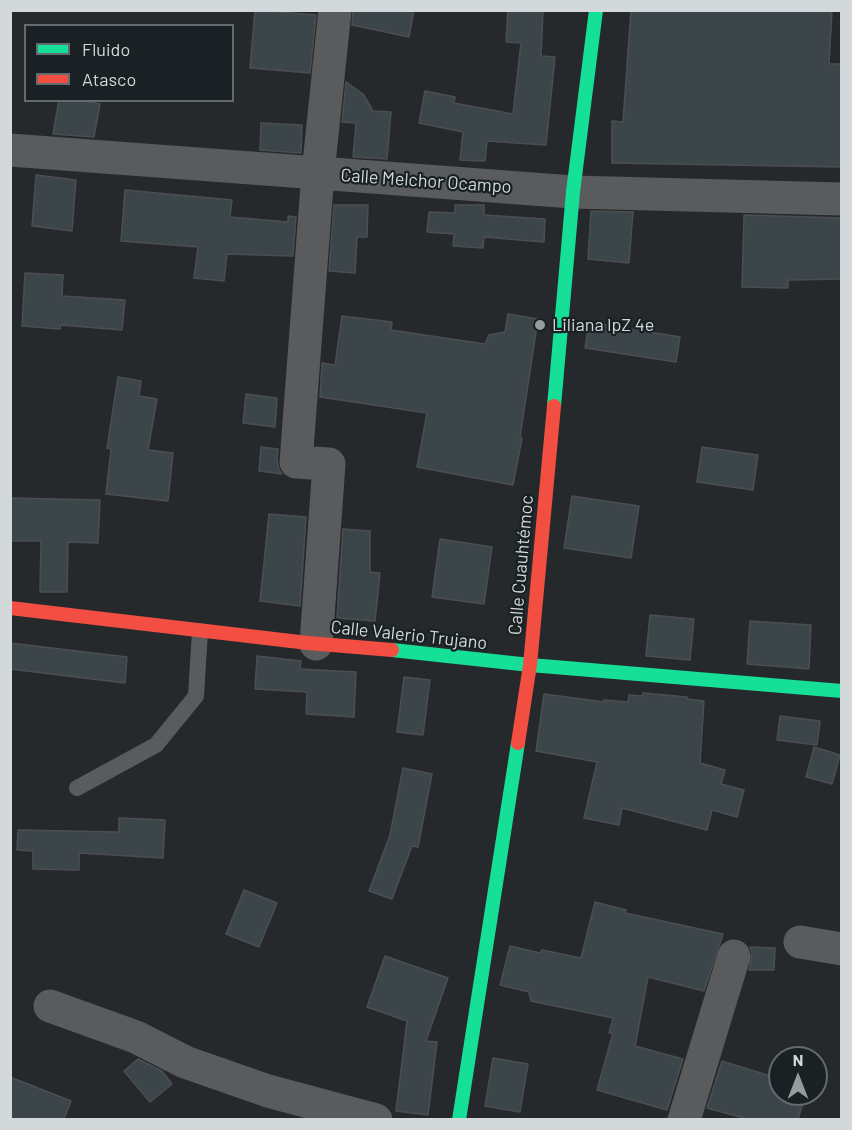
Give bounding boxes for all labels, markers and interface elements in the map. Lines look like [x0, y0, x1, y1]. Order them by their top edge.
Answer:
legend [24, 24, 234, 102]
text: Fluido [82, 38, 130, 60]
text: Atasco [82, 68, 136, 90]
street label: Calle Melchor Ocampo [340, 164, 512, 198]
place label: Liliana lpZ 4e [552, 314, 654, 336]
marker: Liliana lpZ 4e [533, 318, 547, 332]
street label: Calle Cuauhtémoc [504, 494, 538, 636]
street label: Calle Valerio Trujano [330, 616, 488, 654]
north arrow [768, 1046, 828, 1106]
text: N [793, 1050, 803, 1069]

